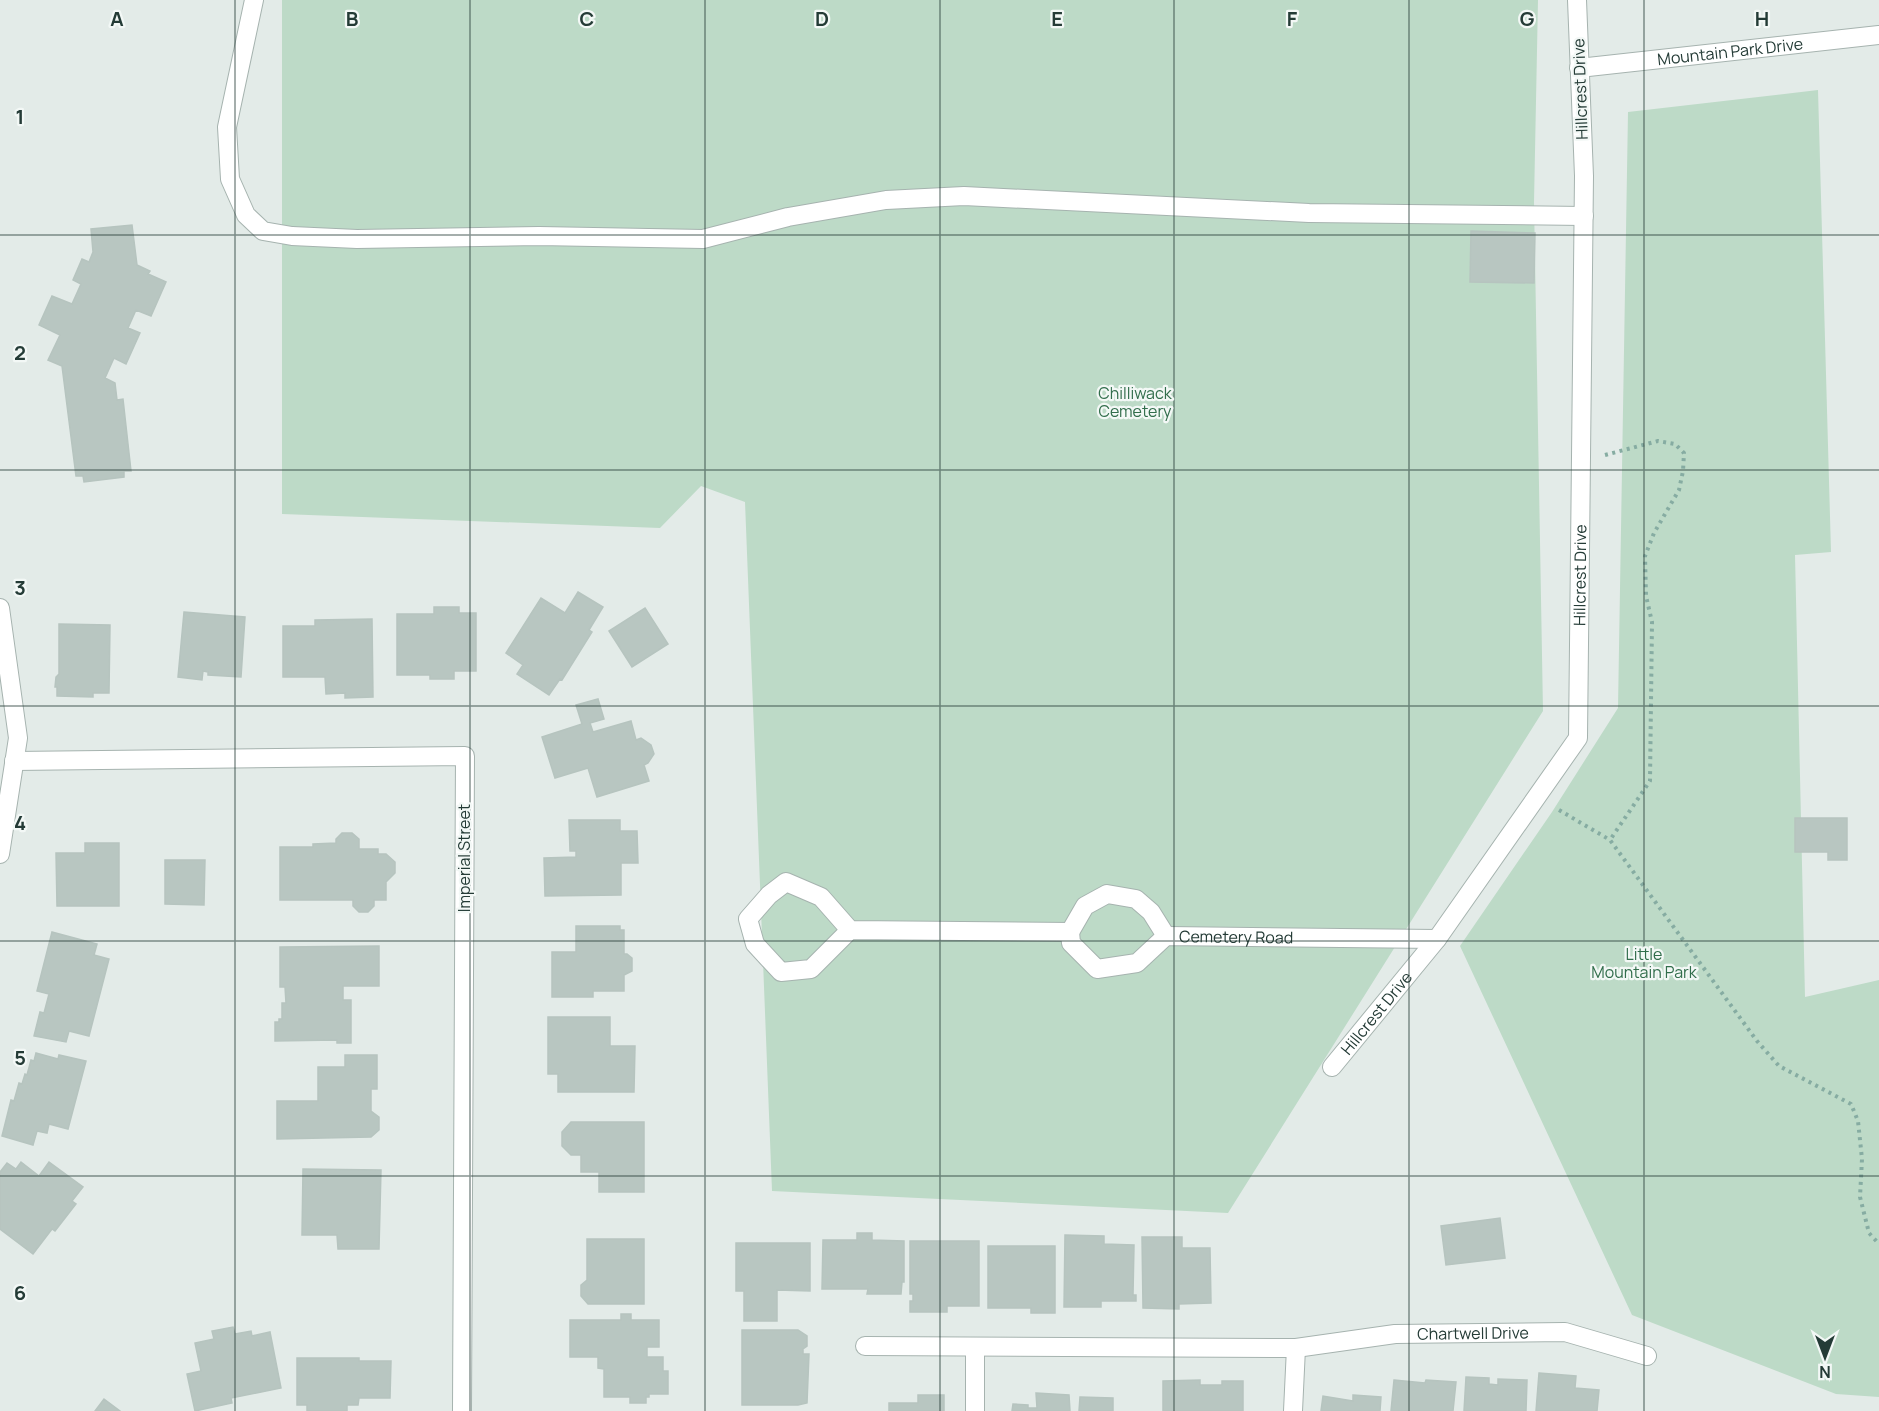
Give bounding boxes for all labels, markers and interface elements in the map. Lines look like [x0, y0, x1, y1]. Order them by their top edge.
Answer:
text: A [110, 5, 124, 32]
text: B [346, 5, 359, 32]
text: C [580, 5, 594, 32]
text: D [815, 5, 829, 32]
text: E [1051, 5, 1063, 32]
text: F [1287, 5, 1298, 32]
text: G [1520, 5, 1535, 32]
text: H [1755, 5, 1769, 32]
street label: Mountain Park Drive [1656, 32, 1804, 70]
street label: Hillcrest Drive [1567, 38, 1593, 140]
text: 1 [16, 103, 24, 130]
text: 2 [14, 339, 26, 366]
park label: Chilliwack Cemetery [1098, 382, 1173, 422]
street label: Hillcrest Drive [1568, 524, 1591, 626]
text: 3 [14, 574, 26, 601]
street label: Imperial Street [453, 804, 475, 912]
text: 4 [14, 809, 26, 836]
street label: Cemetery Road [1179, 925, 1293, 948]
park label: Little Mountain Park [1591, 943, 1698, 983]
street label: Hillcrest Drive [1336, 967, 1417, 1059]
text: 5 [14, 1044, 26, 1071]
text: 6 [14, 1279, 26, 1306]
street label: Chartwell Drive [1417, 1321, 1529, 1345]
north arrow [1795, 1327, 1855, 1387]
text: N [1819, 1361, 1831, 1383]

